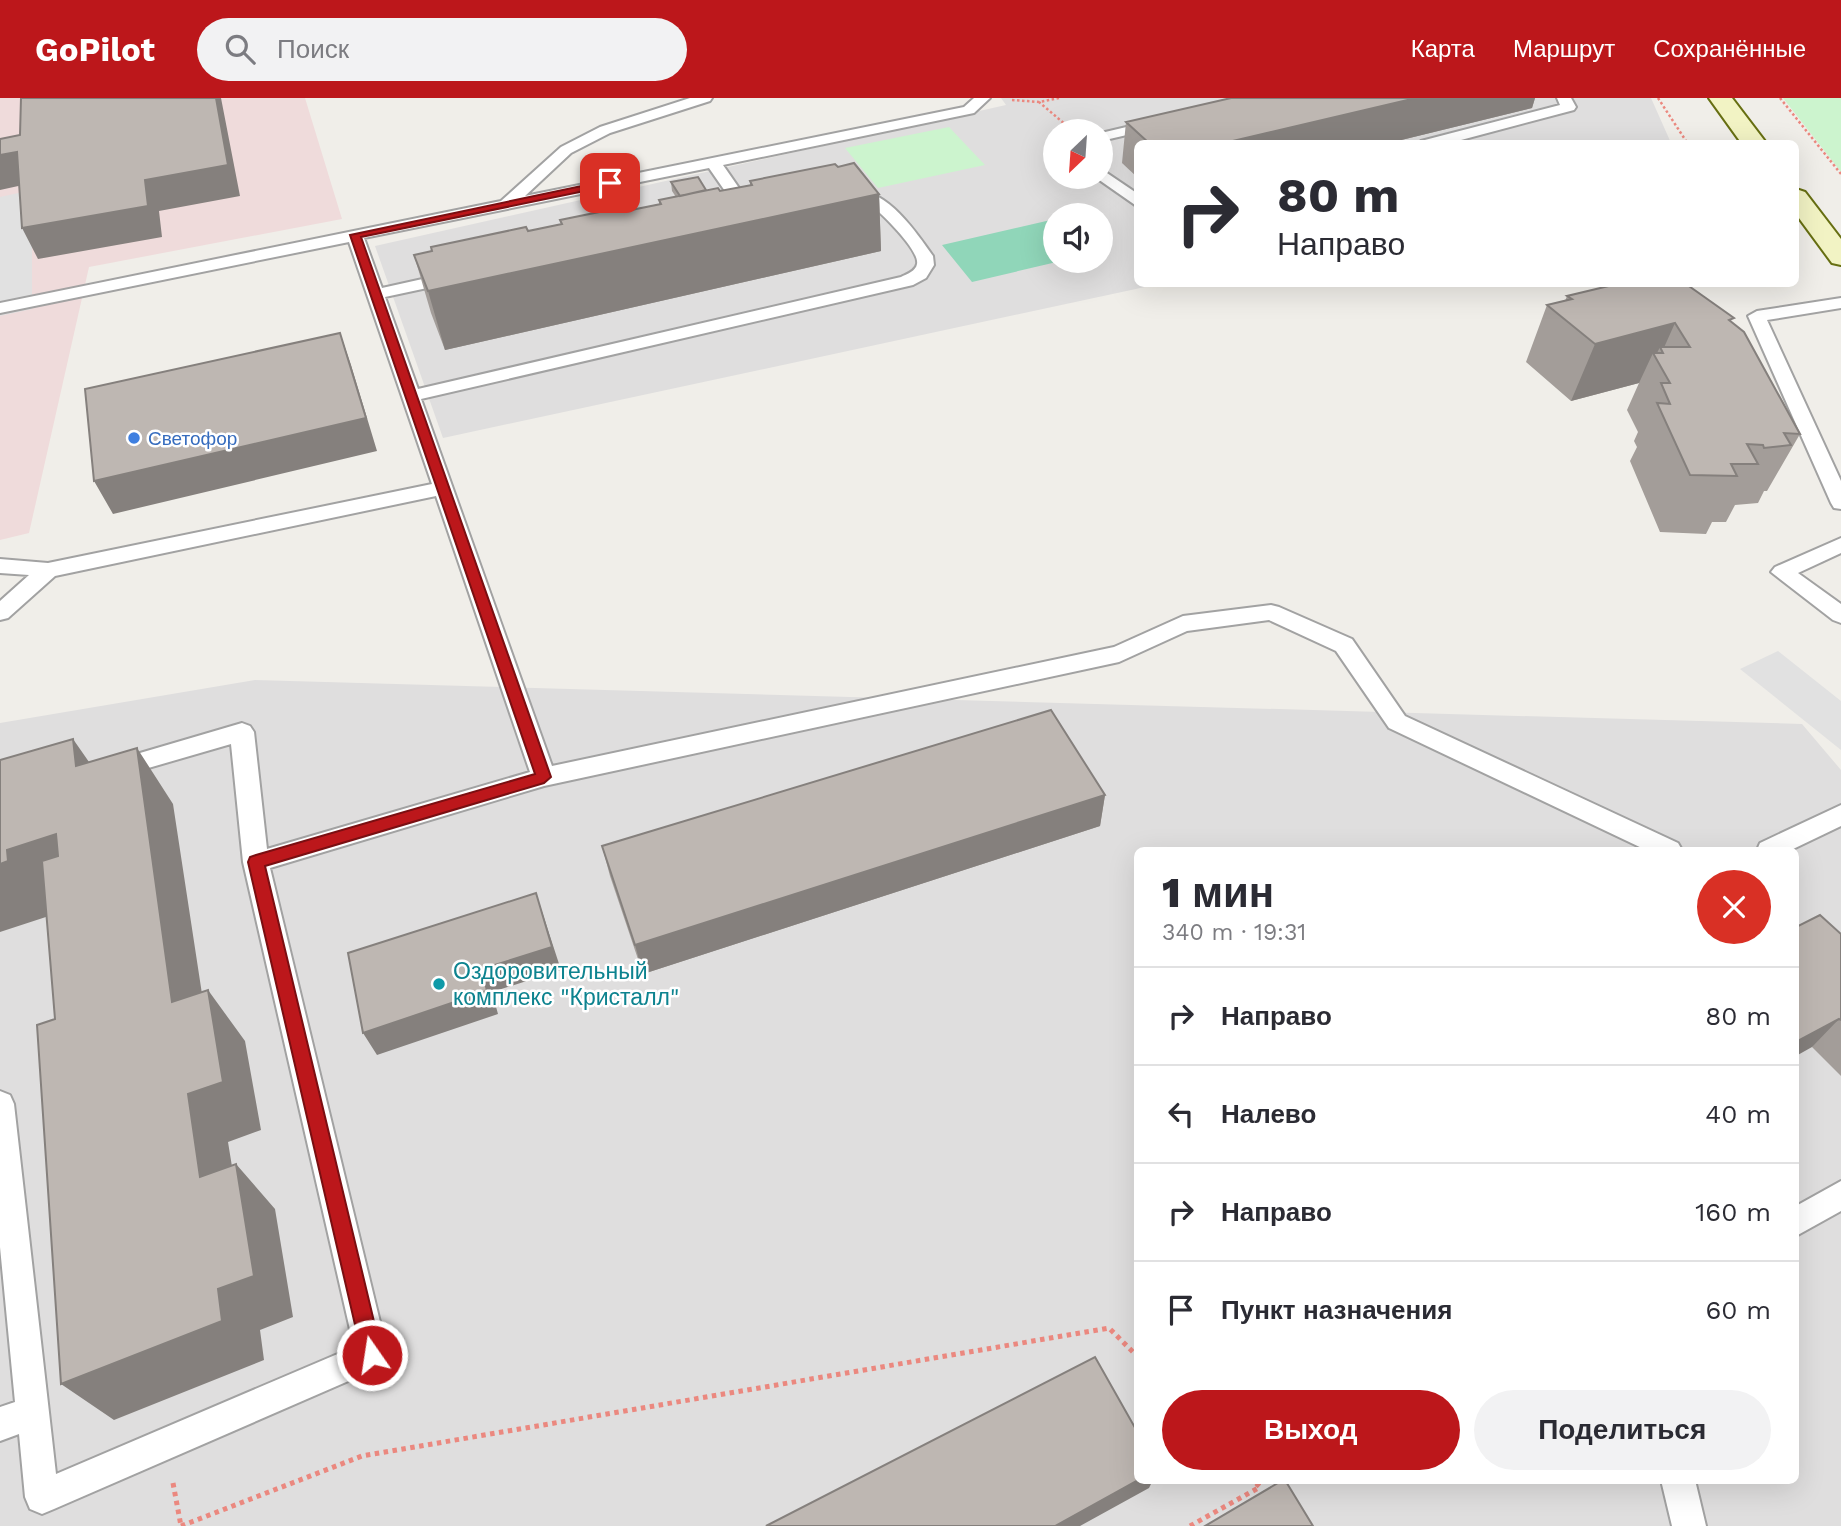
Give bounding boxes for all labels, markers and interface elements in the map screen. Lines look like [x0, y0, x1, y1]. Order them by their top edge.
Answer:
search box [197, 18, 687, 81]
text: GoPilot [35, 30, 155, 69]
icon: search [221, 30, 259, 68]
text: Поиск [277, 34, 349, 64]
text: Карта [1411, 35, 1475, 63]
text: Маршрут [1513, 35, 1615, 63]
text: Сохранённые [1653, 35, 1806, 63]
north arrow [1043, 119, 1113, 189]
map controls [1043, 119, 1113, 273]
pin [580, 153, 640, 213]
icon: arrive [591, 164, 629, 202]
text: 80 m [1277, 166, 1399, 224]
icon: right [1162, 168, 1253, 259]
button: sound [1043, 203, 1113, 273]
text: Направо [1277, 225, 1405, 263]
place label: Светофор [148, 427, 237, 450]
marker: Светофор [126, 430, 142, 446]
text: 1 мин [1162, 868, 1274, 917]
button: close [1697, 870, 1771, 944]
text: 340 m · 19:31 [1162, 919, 1306, 946]
place label: Оздоровительный комплекс "Кристалл" [453, 958, 679, 1011]
marker: Оздоровительный комплекс "Кристалл" [431, 976, 447, 992]
icon: right [1162, 997, 1200, 1035]
text: Направо [1221, 1001, 1332, 1031]
text: 80 m [1705, 1001, 1771, 1031]
icon: left [1162, 1095, 1200, 1133]
text: Налево [1221, 1099, 1316, 1129]
text: 40 m [1705, 1099, 1771, 1129]
icon: right [1162, 1193, 1200, 1231]
text: Направо [1221, 1197, 1332, 1227]
text: 160 m [1695, 1197, 1771, 1227]
icon: arrive [1162, 1291, 1200, 1329]
text: Пункт назначения [1221, 1295, 1452, 1325]
text: 60 m [1705, 1295, 1771, 1325]
position arrow [335, 1318, 409, 1392]
button: Выход [1162, 1390, 1460, 1470]
button: Поделиться [1474, 1390, 1771, 1470]

